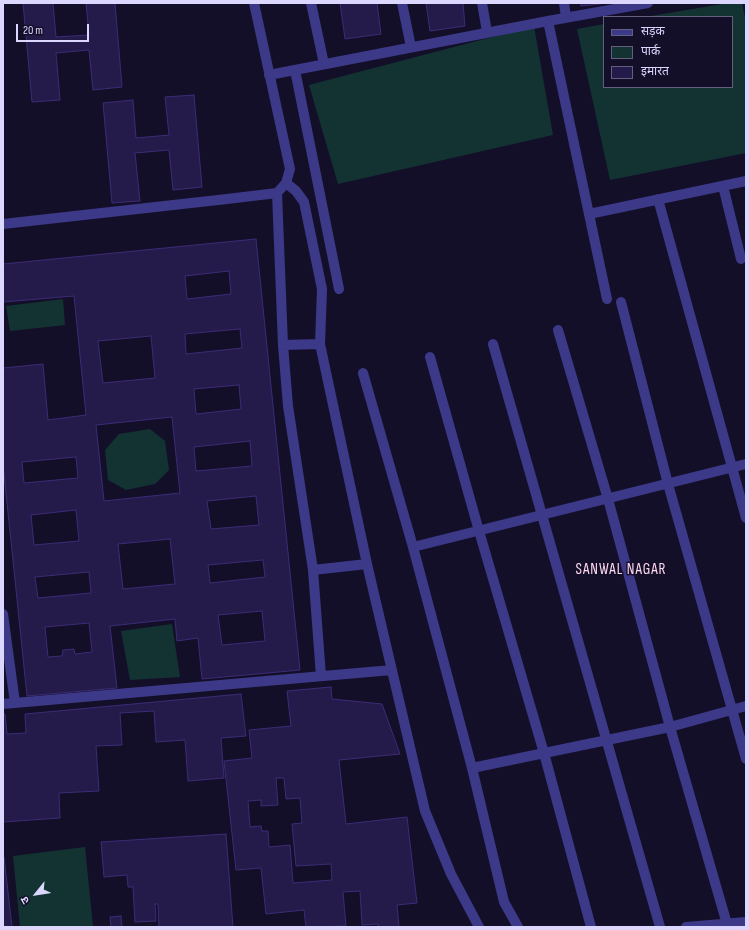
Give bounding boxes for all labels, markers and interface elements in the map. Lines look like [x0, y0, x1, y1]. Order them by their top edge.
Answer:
scale bar [18, 16, 91, 42]
legend [603, 16, 733, 88]
text: 20 m [23, 23, 43, 38]
text: सड़क [641, 24, 665, 39]
text: पार्क [641, 44, 660, 59]
text: इमारत [641, 64, 669, 79]
district label: SANWAL NAGAR [575, 561, 667, 579]
north arrow [16, 874, 56, 914]
text: उ [18, 894, 32, 906]

